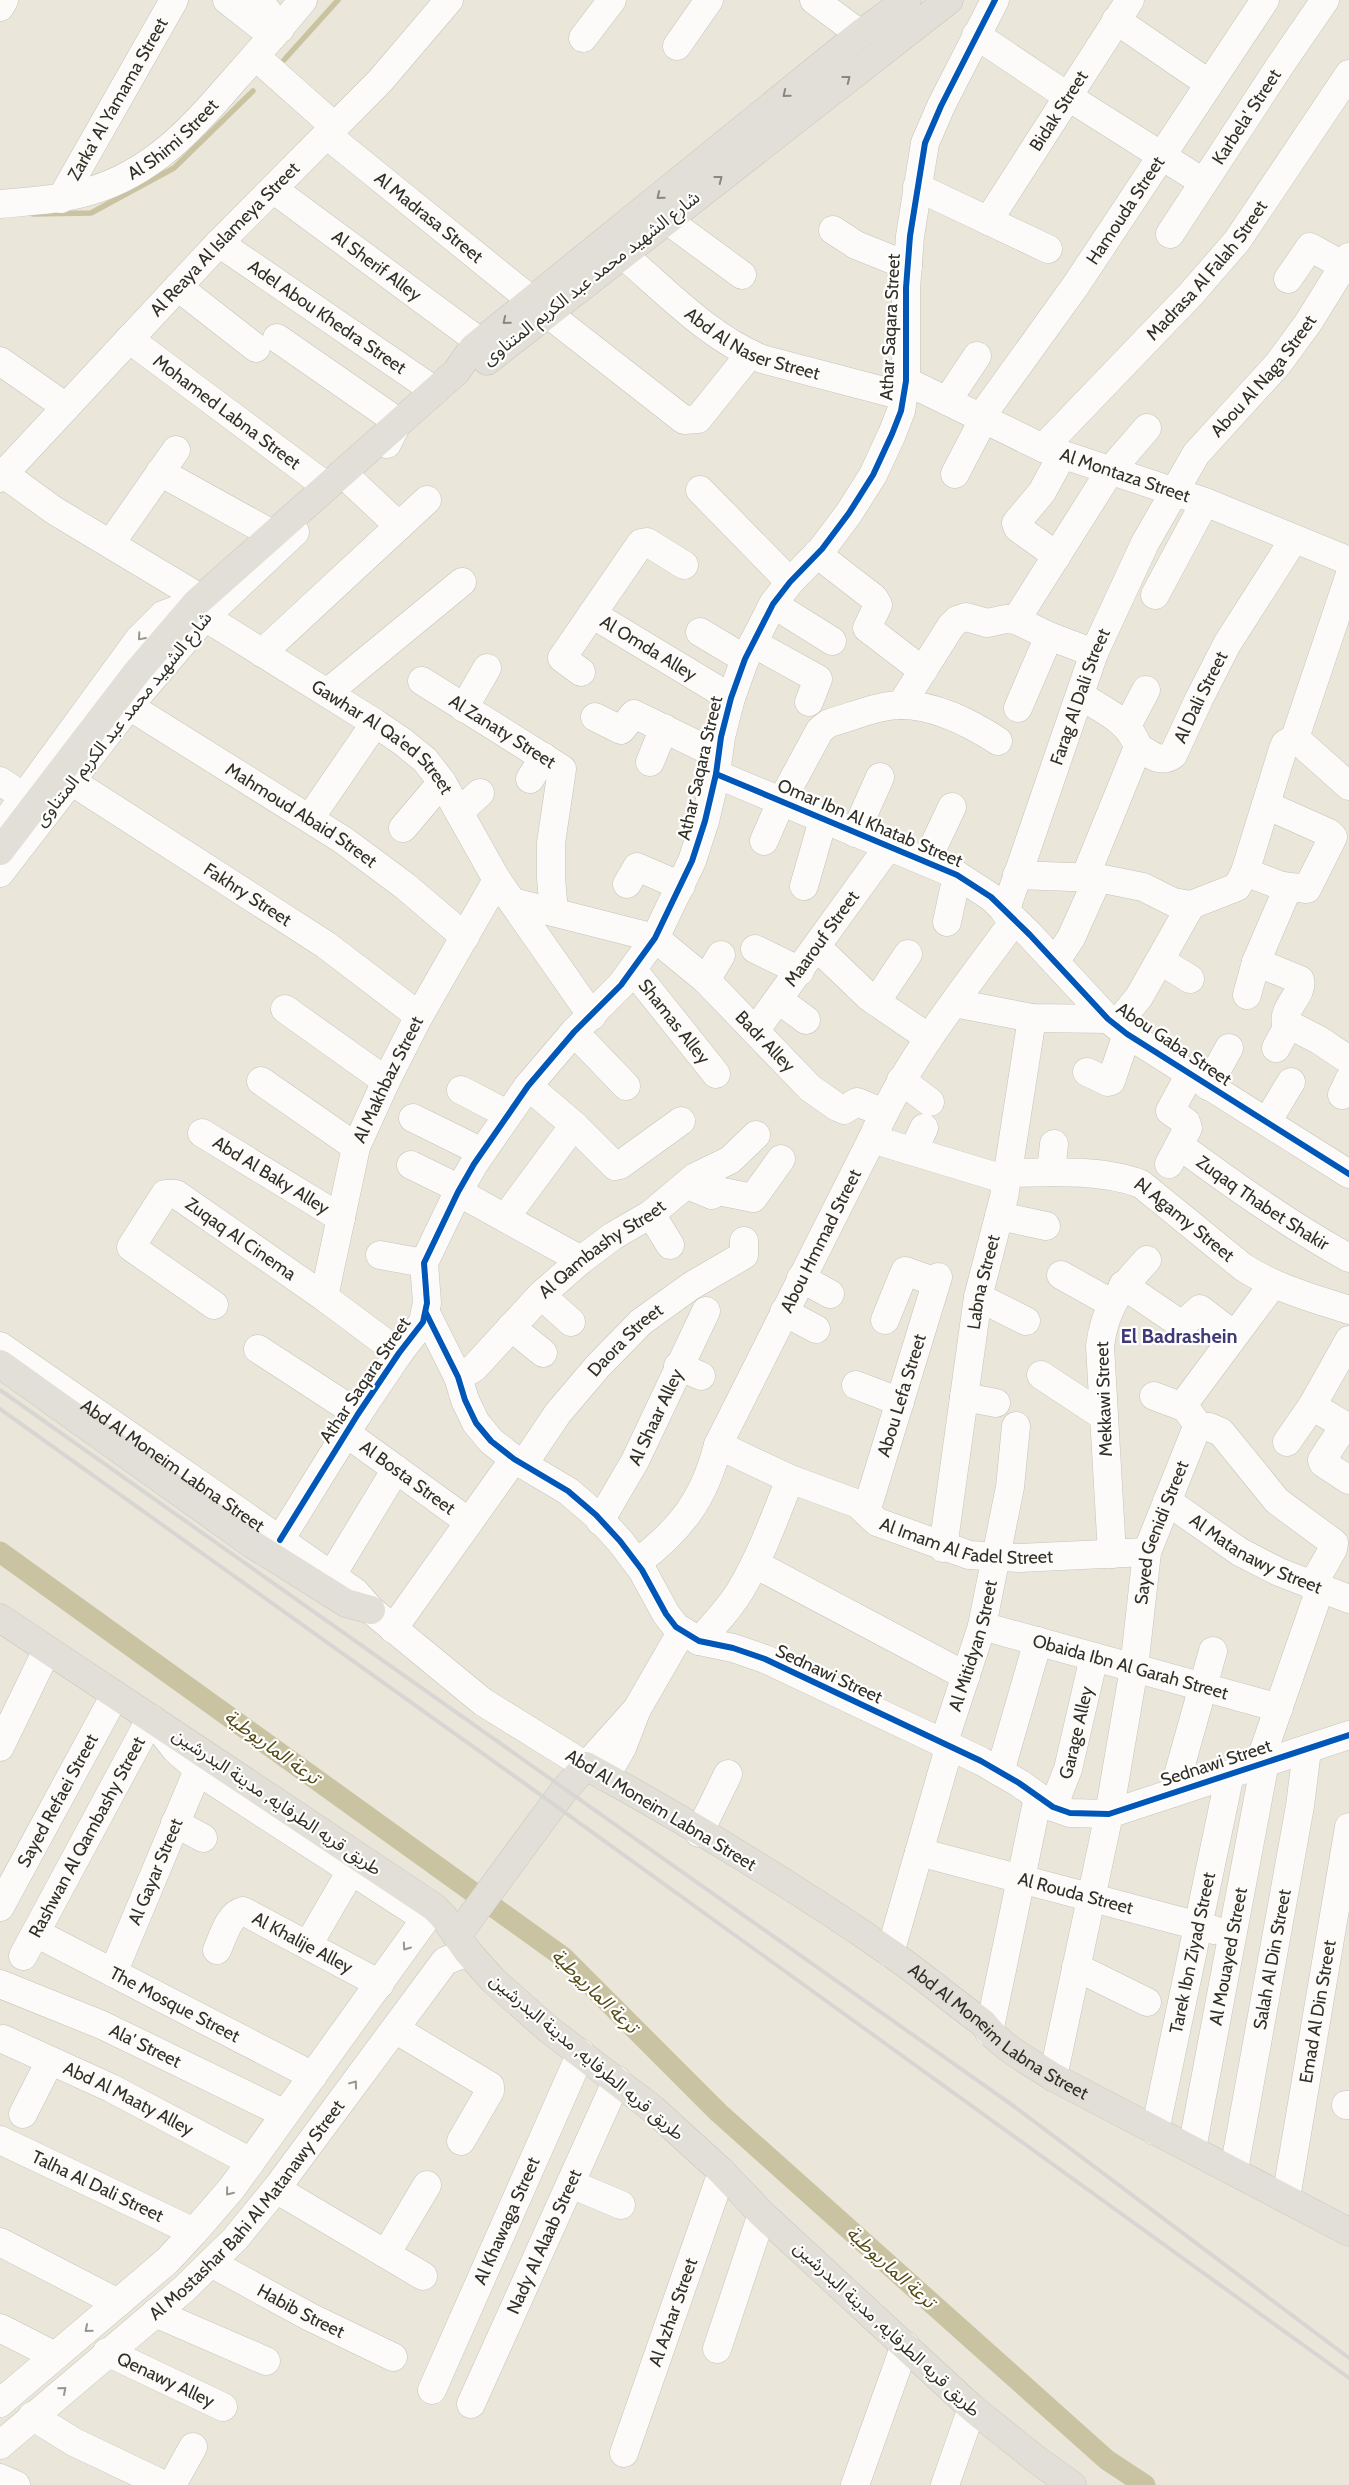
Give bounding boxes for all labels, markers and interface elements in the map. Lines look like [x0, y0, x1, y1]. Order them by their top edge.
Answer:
street label: Zarka' Al Yamama Street [63, 14, 173, 184]
street label: Karbela' Street [1207, 65, 1286, 169]
street label: Bidak Street [1025, 66, 1093, 155]
one-way arrow [841, 77, 850, 85]
one-way arrow [783, 89, 792, 97]
street label: Al Shimi Street [124, 95, 223, 185]
street label: Hamouda Street [1082, 152, 1169, 269]
street label: Al Reaya Al Islameya Street [145, 157, 304, 321]
street label: Al Madrasa Street [370, 167, 488, 268]
one-way arrow [713, 176, 723, 185]
street label: شارع الشهيد محمد عبد الكريم المتناوى [478, 186, 706, 372]
one-way arrow [656, 191, 665, 200]
street label: Madrasa Al Falah Street [1141, 196, 1272, 345]
street label: Al Sherif Alley [328, 225, 426, 306]
street label: Athar Saqara Street [875, 253, 905, 401]
street label: Adel Abou Khedra Street [244, 255, 410, 379]
street label: Abd Al Naser Street [680, 303, 822, 385]
street label: Abou Al Naga Street [1206, 311, 1321, 442]
one-way arrow [503, 315, 512, 323]
street label: Mohamed Labna Street [149, 350, 305, 474]
street label: Al Montaza Street [1057, 443, 1193, 507]
street label: شارع الشهيد محمد عبد الكريم المتناوى [29, 607, 219, 833]
street label: Al Omda Alley [596, 610, 701, 686]
street label: Farag Al Dali Street [1045, 625, 1115, 768]
one-way arrow [138, 632, 147, 641]
street label: Al Dali Street [1169, 648, 1232, 747]
street label: Gawhar Al Qa'ed Street [307, 675, 458, 798]
street label: Al Zanaty Street [445, 690, 560, 773]
street label: Athar Saqara Street [673, 694, 727, 842]
street label: Mahmoud Abaid Street [221, 758, 381, 872]
street label: Omar Ibn Al Khatab Street [774, 774, 966, 872]
street label: Fakhry Street [200, 858, 296, 931]
street label: Maarouf Street [780, 886, 864, 991]
street label: Shamas Alley [634, 975, 715, 1068]
street label: Abou Gaba Street [1112, 997, 1236, 1091]
street label: Badr Alley [731, 1006, 800, 1077]
street label: Al Makhbaz Street [348, 1013, 428, 1146]
street label: Abd Al Baky Alley [209, 1131, 333, 1219]
street label: Zuqaq Thabet Shakir [1192, 1151, 1333, 1255]
street label: Abou Hmmad Street [776, 1165, 866, 1316]
street label: Al Agamy Street [1132, 1172, 1239, 1266]
street label: Zuqaq Al Cinema [181, 1193, 301, 1285]
street label: Al Qambashy Street [534, 1195, 670, 1303]
street label: Labna Street [963, 1232, 1005, 1331]
street label: Daora Street [583, 1299, 667, 1381]
street label: Athar Saqara Street [315, 1313, 415, 1447]
district label: El Badrashein [1120, 1324, 1238, 1348]
street label: Abou Lefa Street [873, 1331, 931, 1460]
street label: Mekkawi Street [1091, 1341, 1117, 1457]
street label: Al Shaar Alley [624, 1365, 688, 1469]
street label: Abd Al Moneim Labna Street [77, 1394, 269, 1537]
street label: Al Bosta Street [356, 1436, 460, 1519]
street label: Sayed Genidi Street [1130, 1457, 1193, 1606]
street label: Al Matanawy Street [1185, 1509, 1325, 1598]
street label: Al Imam Al Fadel Street [877, 1513, 1053, 1569]
street label: Al Mitidyan Street [944, 1578, 1002, 1714]
street label: Obaida Ibn Al Garah Street [1030, 1630, 1231, 1704]
street label: Sednawi Street [772, 1640, 886, 1708]
street label: Garage Alley [1054, 1684, 1098, 1783]
water label: ترعة الماريوطية [220, 1705, 326, 1791]
street label: طريق قريه الطرفايه, مدينة البدرشين [168, 1724, 386, 1880]
street label: Sayed Refaei Street [13, 1730, 103, 1871]
street label: Rashwan Al Qambashy Street [24, 1733, 150, 1941]
street label: Sednawi Street [1158, 1735, 1274, 1791]
street label: Abd Al Moneim Labna Street [562, 1744, 760, 1876]
street label: Al Gayar Street [123, 1815, 188, 1928]
street label: Al Rouda Street [1016, 1868, 1136, 1919]
street label: Tarek Ibn Ziyad Street [1165, 1870, 1220, 2035]
street label: Al Mouayed Street [1205, 1886, 1252, 2027]
street label: Salah Al Din Street [1249, 1887, 1296, 2031]
street label: Al Khalije Alley [249, 1907, 357, 1979]
street label: Emad Al Din Street [1295, 1938, 1341, 2085]
one-way arrow [403, 1941, 412, 1951]
water label: ترعة الماريوطية [547, 1944, 645, 2040]
street label: Abd Al Moneim Labna Street [904, 1959, 1092, 2104]
street label: The Mosque Street [106, 1962, 243, 2047]
street label: طريق قريه الطرفايه, مدينة البدرشين [485, 1969, 689, 2145]
street label: Ala' Street [106, 2019, 185, 2073]
street label: Abd Al Maaty Alley [60, 2057, 197, 2141]
one-way arrow [348, 2080, 357, 2090]
street label: Al Mostashar Bahi Al Matanawy Street [145, 2096, 349, 2325]
street label: Talha Al Dali Street [28, 2146, 167, 2227]
street label: Al Khawaga Street [469, 2154, 545, 2288]
street label: Nady Al Alaab Street [502, 2166, 586, 2318]
one-way arrow [226, 2186, 235, 2195]
water label: ترعة الماريوطية [842, 2221, 942, 2314]
street label: طريق قريه الطرفايه, مدينة البدرشين [789, 2237, 985, 2421]
street label: Al Azhar Street [644, 2255, 702, 2369]
street label: Habib Street [253, 2279, 348, 2343]
one-way arrow [84, 2324, 93, 2333]
street label: Qenawy Alley [113, 2347, 218, 2412]
one-way arrow [57, 2387, 66, 2396]

